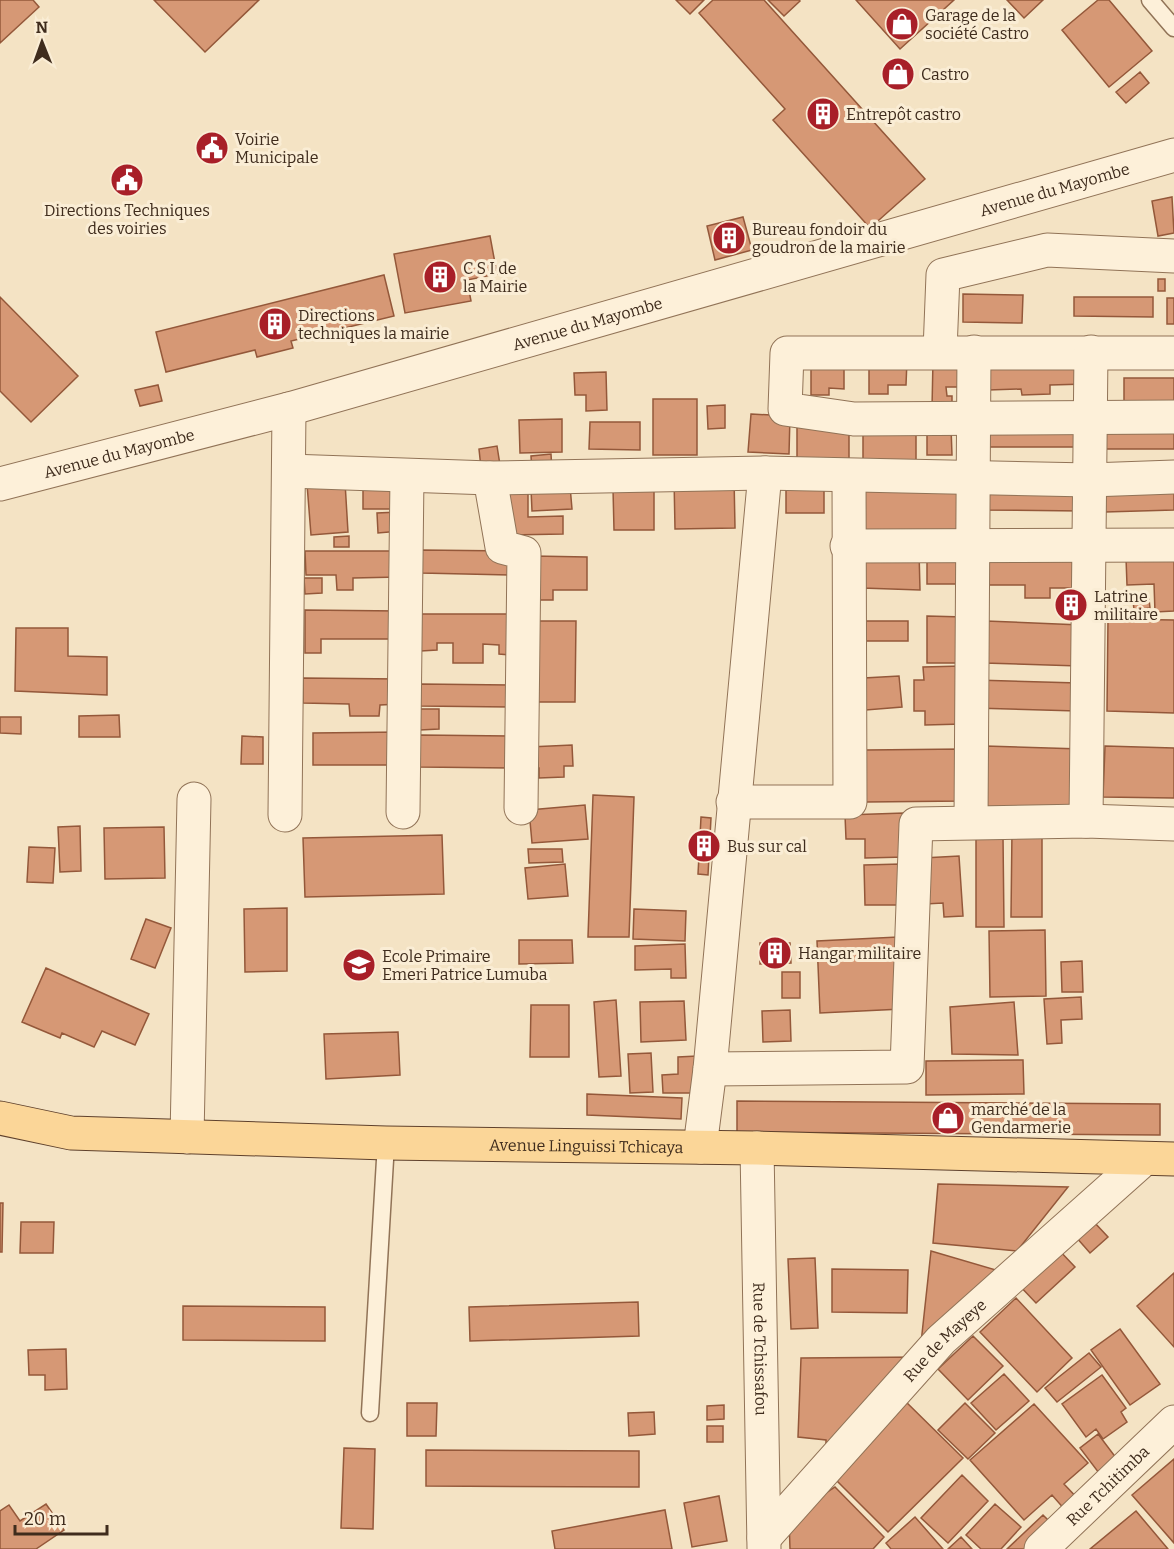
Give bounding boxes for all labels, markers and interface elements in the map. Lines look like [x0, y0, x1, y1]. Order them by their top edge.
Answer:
shop icon: Garage de la société Castro [884, 6, 920, 42]
place label: Garage de la société Castro [925, 6, 1029, 43]
north arrow [12, 12, 72, 72]
text: N [35, 18, 48, 37]
shop icon: Castro [880, 56, 916, 92]
place label: Castro [921, 65, 969, 84]
building icon: Entrepôt castro [805, 96, 841, 132]
place label: Entrepôt castro [846, 105, 961, 124]
public building icon: Voirie Municipale [194, 130, 230, 166]
place label: Voirie Municipale [235, 130, 318, 167]
street label: Avenue du Mayombe [978, 159, 1132, 220]
public building icon: Directions Techniques des voiries [109, 162, 145, 198]
place label: Directions Techniques des voiries [44, 201, 210, 238]
building icon: Bureau fondoir du goudron de la mairie [711, 220, 747, 256]
place label: Bureau fondoir du goudron de la mairie [752, 220, 906, 257]
building icon: C S I de la Mairie [422, 259, 458, 295]
place label: C S I de la Mairie [463, 259, 527, 296]
street label: Avenue du Mayombe [510, 293, 665, 354]
building icon: Directions techniques la mairie [257, 306, 293, 342]
place label: Directions techniques la mairie [298, 306, 449, 343]
street label: Avenue du Mayombe [42, 425, 197, 482]
building icon: Latrine militaire [1053, 587, 1089, 623]
place label: Latrine militaire [1094, 587, 1158, 624]
building icon: Bus sur cal [686, 828, 722, 864]
place label: Bus sur cal [727, 837, 807, 856]
building icon: Hangar militaire [757, 935, 793, 971]
place label: Hangar militaire [798, 944, 921, 963]
school or university icon: Ecole Primaire Emeri Patrice Lumuba [341, 947, 377, 983]
place label: Ecole Primaire Emeri Patrice Lumuba [382, 947, 548, 984]
shop icon: marché de la Gendarmerie [930, 1100, 966, 1136]
place label: marché de la Gendarmerie [971, 1100, 1071, 1137]
street label: Avenue Linguissi Tchicaya [489, 1135, 684, 1157]
street label: Rue de Tchissafou [749, 1282, 771, 1416]
street label: Rue de Mayeye [899, 1295, 990, 1386]
street label: Rue Tchitimba [1063, 1442, 1153, 1530]
scale bar [15, 1498, 106, 1536]
text: 20 m [24, 1508, 66, 1530]

